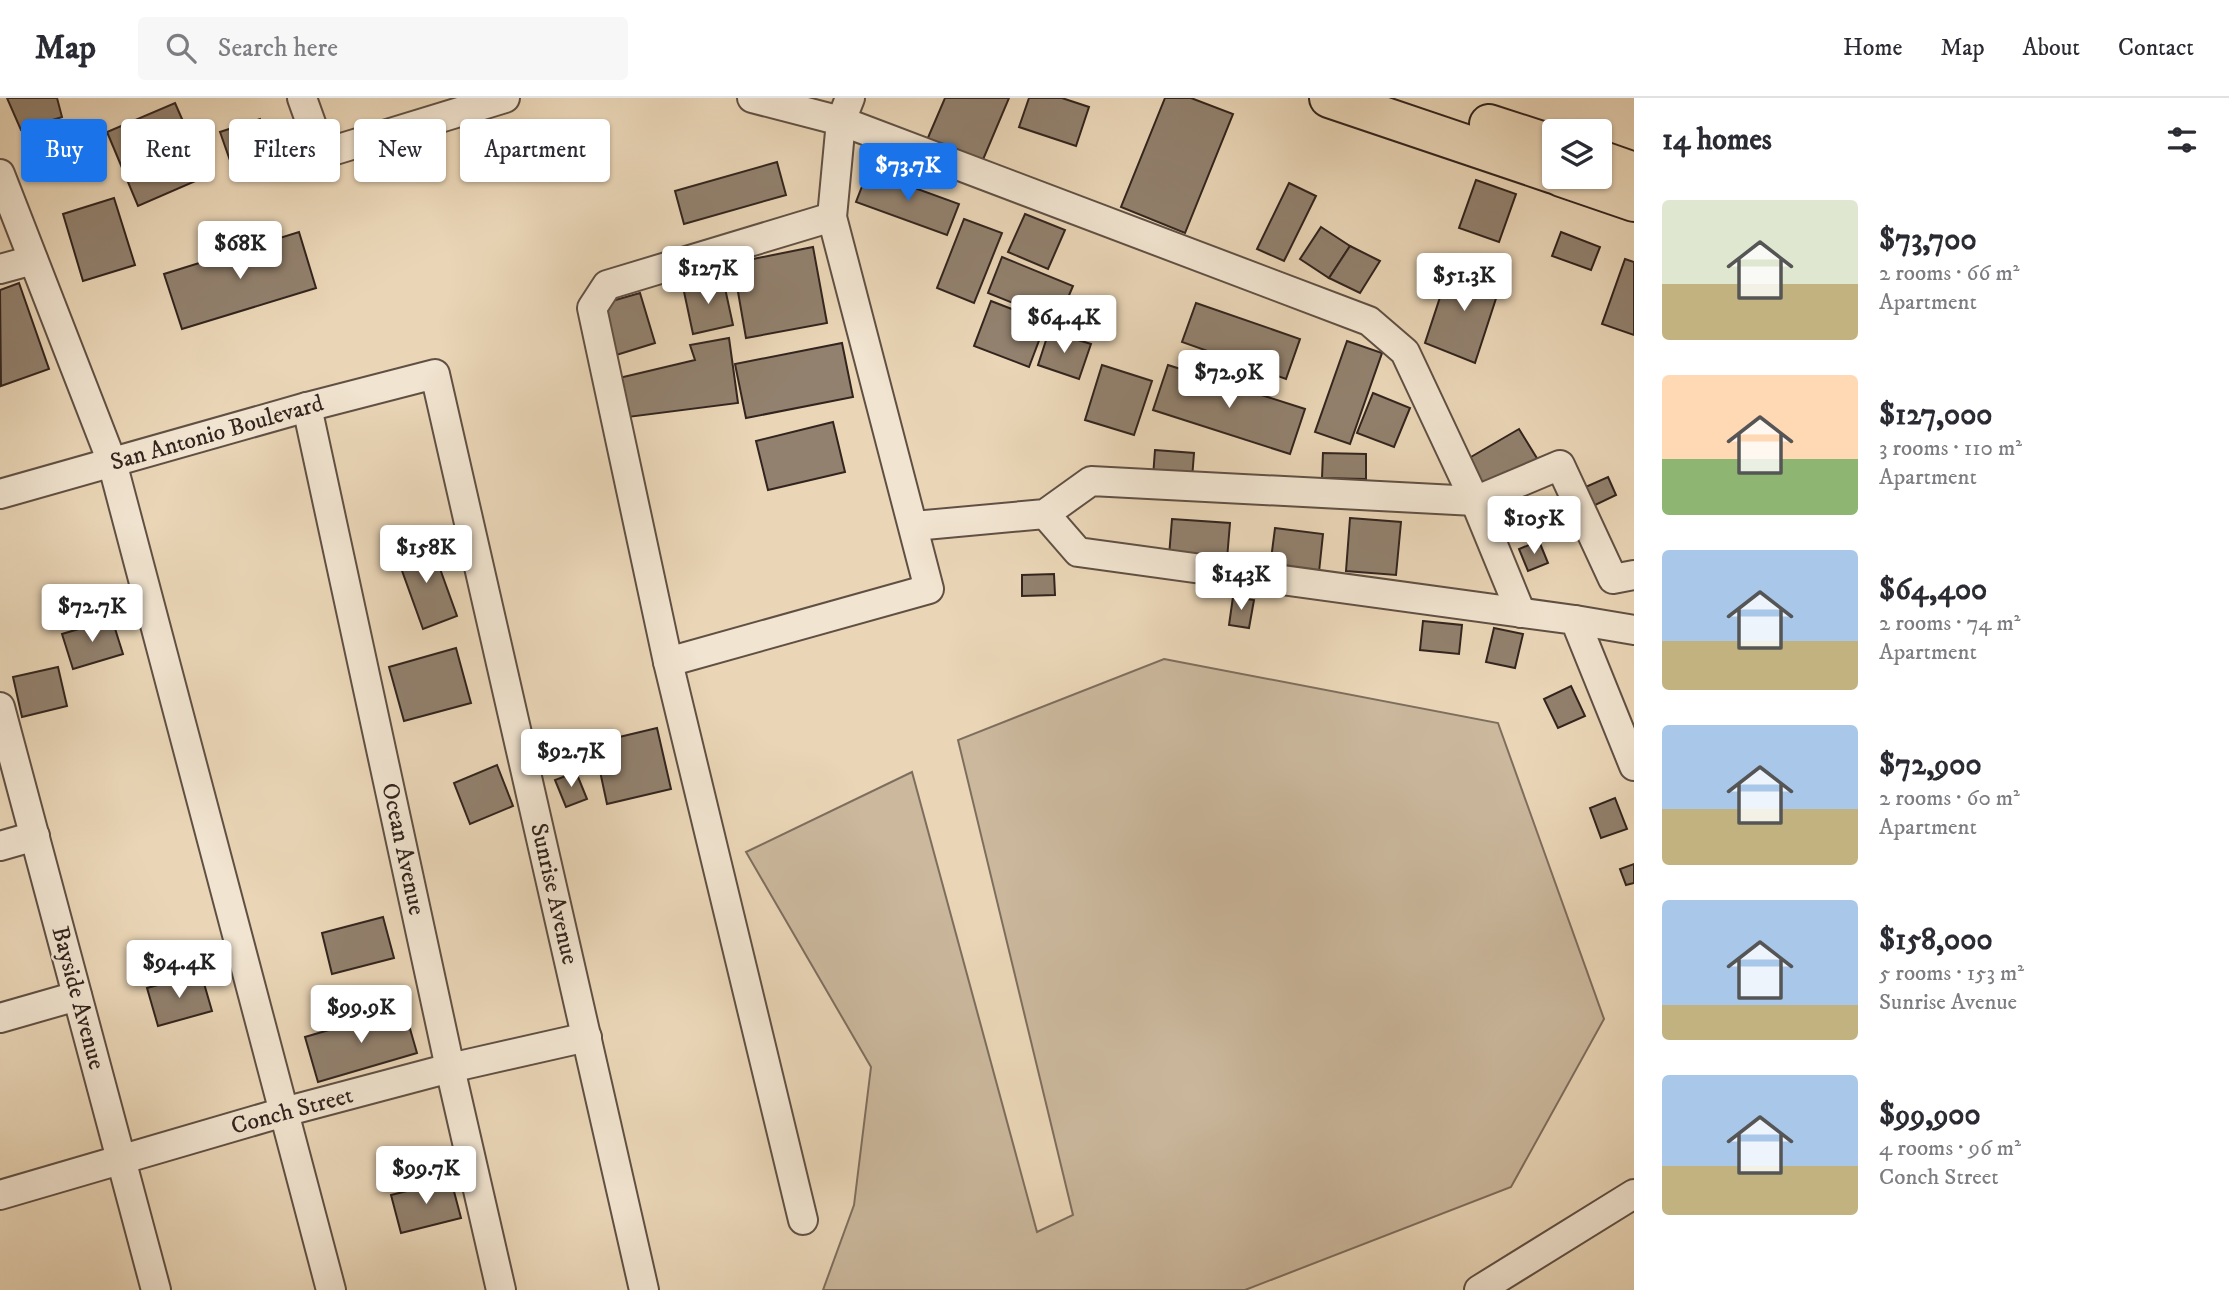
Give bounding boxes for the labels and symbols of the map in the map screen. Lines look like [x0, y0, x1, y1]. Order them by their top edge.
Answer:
pin: $73.7K [851, 144, 965, 203]
pin: $68K [199, 222, 281, 281]
pin: $127K [659, 246, 757, 306]
pin: $51.3K [1407, 254, 1521, 313]
pin: $64.4K [1007, 296, 1121, 355]
pin: $72.9K [1172, 350, 1286, 410]
street label: San Antonio Boulevard [107, 388, 327, 478]
pin: $105K [1485, 496, 1583, 556]
pin: $158K [377, 526, 475, 585]
pin: $143K [1192, 552, 1290, 612]
pin: $72.7K [35, 584, 149, 644]
pin: $92.7K [514, 730, 628, 789]
street label: Ocean Avenue [374, 780, 432, 918]
street label: Sunrise Avenue [523, 820, 585, 968]
street label: Bayside Avenue [44, 923, 112, 1073]
pin: $94.4K [122, 940, 236, 1000]
pin: $99.9K [304, 986, 418, 1045]
street label: Conch Street [228, 1080, 357, 1142]
pin: $99.7K [369, 1146, 483, 1206]

